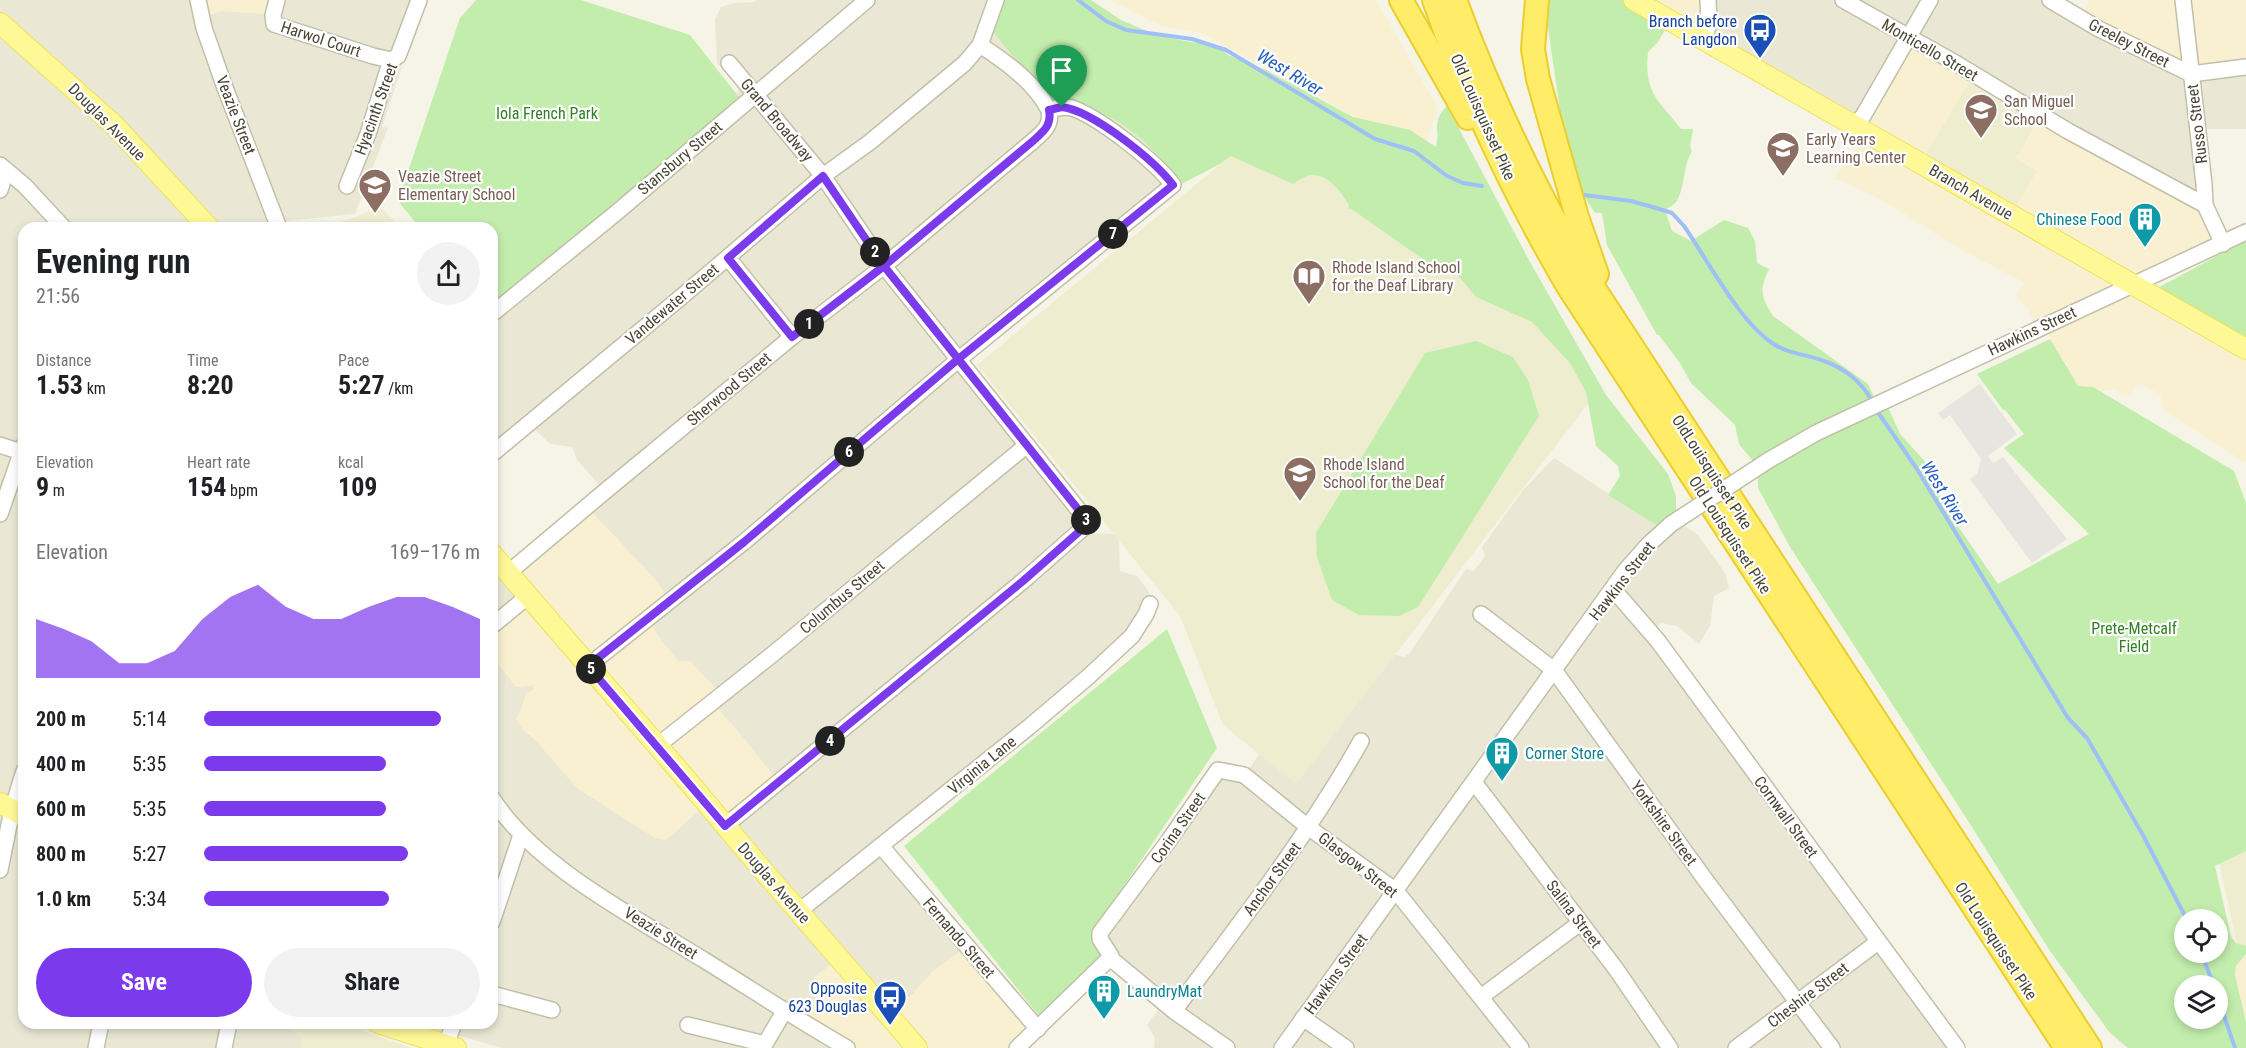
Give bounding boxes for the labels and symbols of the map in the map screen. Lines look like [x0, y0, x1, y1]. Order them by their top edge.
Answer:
place label: Branch before Langdon [1649, 12, 1737, 49]
bus stop icon: Branch before Langdon [1742, 12, 1778, 59]
street label: Monticello Street [1879, 15, 1982, 85]
street label: Greeley Street [2085, 15, 2173, 72]
street label: Harwol Court [278, 17, 364, 61]
water label: West River [1253, 44, 1327, 100]
pin [1036, 45, 1087, 107]
street label: Old Louisquisset Pike [1447, 51, 1519, 183]
street label: Hyacinth Street [351, 60, 402, 158]
street label: Veazie Street [212, 73, 260, 157]
street label: Grand Broadway [737, 75, 818, 166]
street label: Douglas Avenue [65, 80, 149, 164]
street label: Russo Street [2183, 83, 2211, 165]
school or university icon: San Miguel School [1963, 92, 1999, 139]
place label: San Miguel School [2004, 92, 2074, 129]
park label: Iola French Park [496, 104, 599, 123]
street label: Stansbury Street [634, 117, 726, 199]
school or university icon: Early Years Learning Center [1765, 130, 1801, 177]
place label: Early Years Learning Center [1806, 130, 1906, 167]
street label: Branch Avenue [1926, 160, 2016, 224]
school or university icon: Veazie Street Elementary School [357, 167, 393, 214]
place label: Veazie Street Elementary School [398, 167, 515, 204]
building icon: Chinese Food [2127, 201, 2163, 248]
place label: Chinese Food [2036, 210, 2122, 229]
pin: 7 [1098, 219, 1128, 249]
pin: 2 [860, 237, 890, 267]
library icon: Rhode Island School for the Deaf Library [1291, 258, 1327, 305]
place label: Rhode Island School for the Deaf Library [1332, 258, 1461, 295]
street label: Vandewater Street [622, 259, 723, 348]
street label: Hawkins Street [1985, 302, 2079, 360]
pin: 1 [794, 309, 824, 339]
street label: Sherwood Street [683, 348, 775, 430]
street label: OldLouisquisset Pike [1668, 411, 1756, 533]
pin: 6 [834, 437, 864, 467]
school or university icon: Rhode Island School for the Deaf [1282, 455, 1318, 502]
place label: Rhode Island School for the Deaf [1323, 455, 1444, 492]
water label: West River [1917, 457, 1973, 530]
street label: Old Louisquisset Pike [1685, 473, 1775, 597]
pin: 3 [1071, 505, 1101, 535]
street label: Hawkins Street [1585, 537, 1659, 624]
street label: Columbus Street [796, 556, 888, 638]
park label: Prete-Metcalf Field [2091, 619, 2177, 656]
pin: 5 [576, 654, 606, 684]
pin: 4 [815, 726, 845, 756]
street label: Virginia Lane [944, 732, 1020, 798]
building icon: Corner Store [1484, 735, 1520, 782]
place label: Corner Store [1525, 744, 1604, 763]
street label: Cornwall Street [1750, 772, 1822, 862]
street label: Yorkshire Street [1627, 777, 1701, 869]
street label: Corina Street [1147, 789, 1210, 867]
street label: Glasgow Street [1314, 828, 1402, 902]
street label: Anchor Street [1239, 838, 1305, 919]
street label: Douglas Avenue [734, 839, 814, 927]
street label: Salina Street [1542, 876, 1606, 952]
street label: Old Louisquisset Pike [1951, 879, 2041, 1003]
street label: Fernando Street [919, 894, 999, 982]
street label: Veazie Street [621, 903, 702, 963]
street label: Hawkins Street [1300, 930, 1372, 1018]
street label: Cheshire Street [1764, 958, 1852, 1032]
building icon: LaundryMat [1086, 973, 1122, 1020]
place label: Opposite 623 Douglas [788, 979, 867, 1016]
bus stop icon: Opposite 623 Douglas [872, 979, 908, 1026]
place label: LaundryMat [1127, 982, 1202, 1001]

